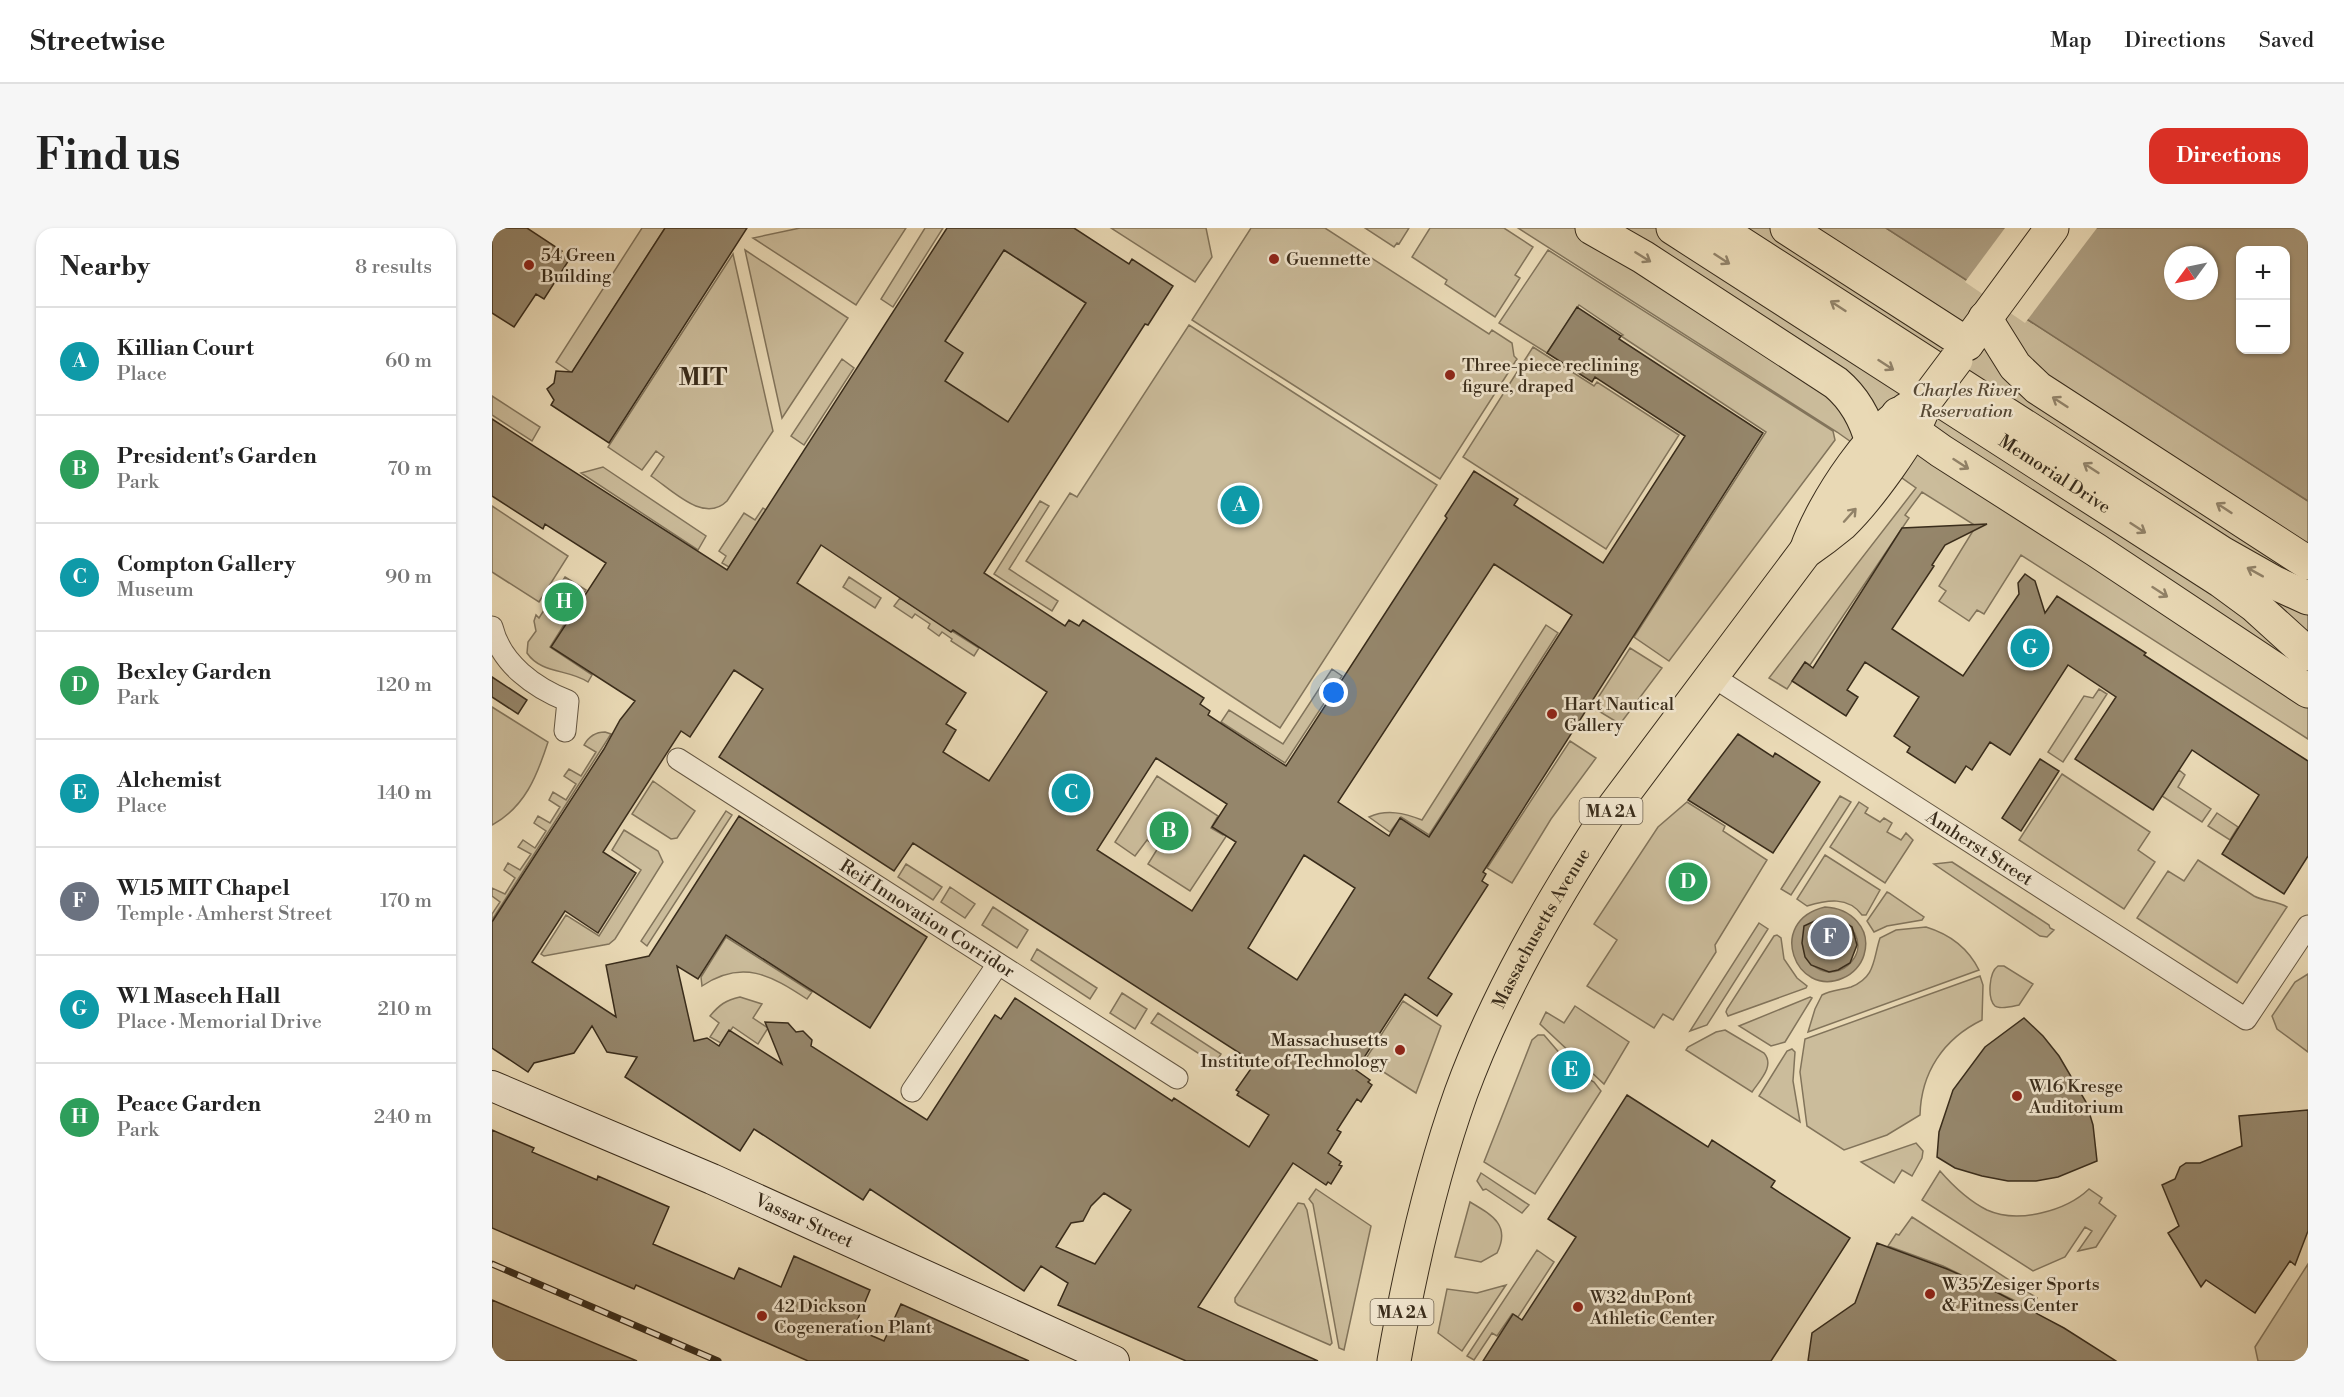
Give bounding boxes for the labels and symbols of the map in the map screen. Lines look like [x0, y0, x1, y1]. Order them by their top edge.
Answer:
place label: 54 Green Building [540, 244, 616, 288]
north arrow [2164, 246, 2218, 300]
place label: Guennette [1286, 248, 1371, 271]
marker: Guennette [1267, 252, 1281, 266]
one-way arrow [1634, 252, 1651, 264]
one-way arrow [1713, 254, 1730, 266]
marker: 54 Green Building [522, 258, 536, 272]
one-way arrow [1830, 300, 1847, 312]
place label: Three-piece reclining figure, draped [1462, 354, 1640, 398]
one-way arrow [1877, 359, 1894, 371]
district label: MIT [679, 363, 728, 393]
marker: Three-piece reclining figure, draped [1443, 368, 1457, 382]
park label: Charles River Reservation [1912, 379, 2020, 423]
one-way arrow [2052, 396, 2069, 408]
street label: Memorial Drive [1994, 430, 2115, 519]
one-way arrow [1952, 458, 1969, 470]
one-way arrow [2083, 462, 2099, 474]
pin: A [1220, 482, 1260, 528]
one-way arrow [2216, 501, 2233, 513]
one-way arrow [1843, 508, 1857, 523]
one-way arrow [2129, 522, 2146, 534]
one-way arrow [2247, 566, 2265, 577]
pin: H [544, 580, 584, 625]
one-way arrow [2152, 586, 2169, 599]
pin: G [2010, 626, 2050, 670]
your location [1319, 678, 1348, 707]
place label: Hart Nautical Gallery [1564, 693, 1675, 737]
marker: Hart Nautical Gallery [1545, 707, 1559, 721]
pin: C [1052, 770, 1090, 816]
road number: MA 2A [1580, 798, 1642, 824]
street label: Amherst Street [1921, 805, 2038, 891]
pin: B [1150, 808, 1188, 854]
street label: Massachusetts Avenue [1487, 844, 1596, 1012]
street label: Reif Innovation Corridor [835, 854, 1019, 983]
pin: D [1668, 860, 1708, 904]
pin: F [1810, 914, 1850, 960]
place label: Massachusetts Institute of Technology [1200, 1029, 1388, 1073]
marker: Massachusetts Institute of Technology [1393, 1043, 1407, 1057]
pin: E [1552, 1048, 1590, 1092]
place label: W16 Kresge Auditorium [2028, 1075, 2124, 1119]
marker: W16 Kresge Auditorium [2010, 1089, 2024, 1103]
street label: Vassar Street [750, 1188, 857, 1254]
place label: W35 Zesiger Sports & Fitness Center [1941, 1273, 2100, 1317]
place label: W32 du Pont Athletic Center [1589, 1286, 1715, 1330]
marker: W35 Zesiger Sports & Fitness Center [1923, 1287, 1937, 1301]
place label: 42 Dickson Cogeneration Plant [774, 1295, 933, 1339]
road number: MA 2A [1370, 1299, 1434, 1325]
marker: W32 du Pont Athletic Center [1571, 1300, 1585, 1314]
marker: 42 Dickson Cogeneration Plant [755, 1309, 769, 1323]

